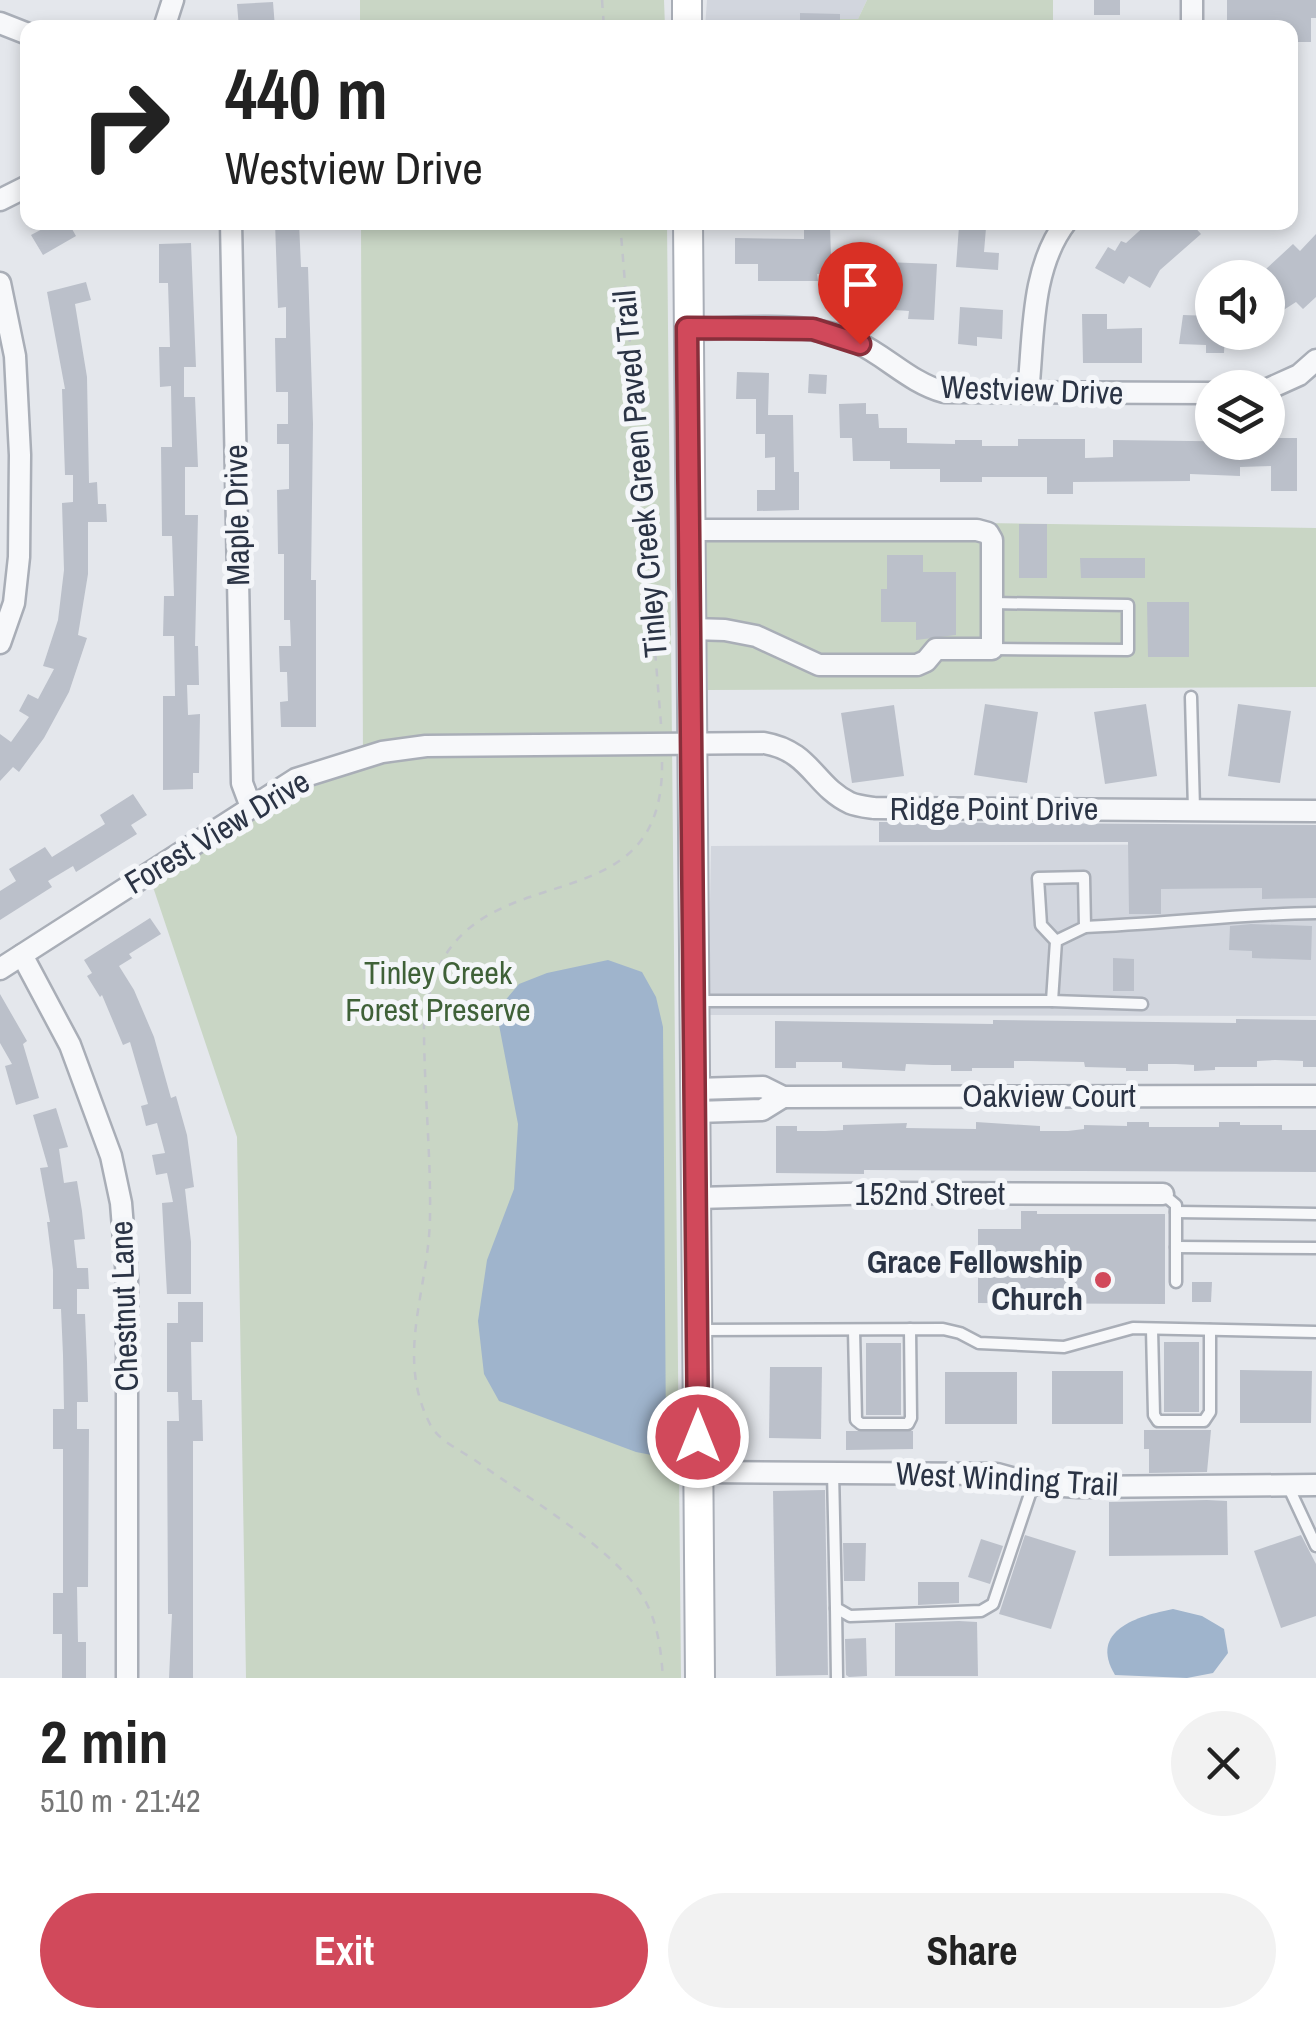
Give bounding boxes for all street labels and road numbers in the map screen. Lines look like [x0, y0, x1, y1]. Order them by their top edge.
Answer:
street label: Tinley Creek Green Paved Trail [602, 289, 677, 659]
street label: Westview Drive [940, 365, 1124, 414]
street label: Maple Drive [214, 444, 259, 586]
street label: Forest View Drive [116, 760, 317, 904]
street label: Ridge Point Drive [890, 787, 1098, 830]
street label: Oakview Court [962, 1074, 1136, 1117]
street label: 152nd Street [855, 1172, 1005, 1215]
street label: Chestnut Lane [99, 1220, 148, 1392]
street label: West Winding Trail [895, 1451, 1119, 1506]

